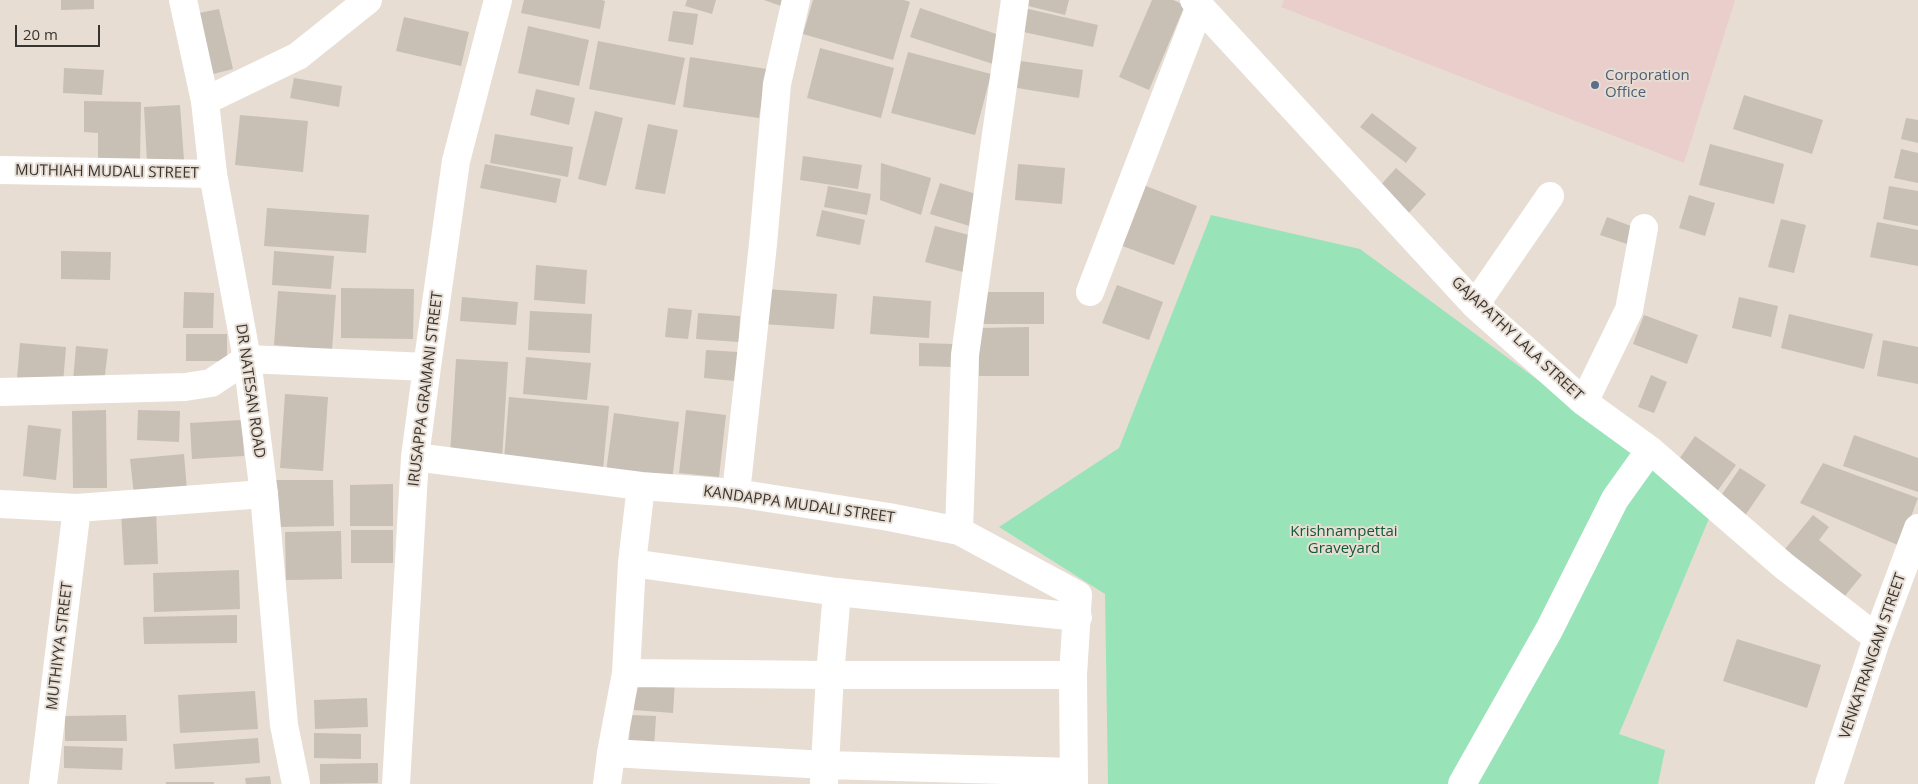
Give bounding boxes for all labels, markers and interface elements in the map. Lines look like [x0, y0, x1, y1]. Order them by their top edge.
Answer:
scale bar [18, 15, 102, 47]
text: 20 m [23, 24, 58, 44]
place label: Corporation Office [1605, 67, 1690, 102]
marker: Corporation Office [1589, 79, 1601, 91]
street label: MUTHIAH MUDALI STREET [15, 161, 199, 183]
street label: GAJAPATHY LALA STREET [1448, 273, 1586, 405]
street label: IRUSAPPA GRAMANI STREET [405, 291, 447, 487]
street label: DR NATESAN ROAD [232, 323, 268, 459]
street label: KANDAPPA MUDALI STREET [702, 483, 896, 527]
park label: Krishnampettai Graveyard [1290, 523, 1398, 558]
street label: VENKATRANGAM STREET [1836, 571, 1910, 741]
street label: MUTHIYYA STREET [43, 581, 77, 711]

